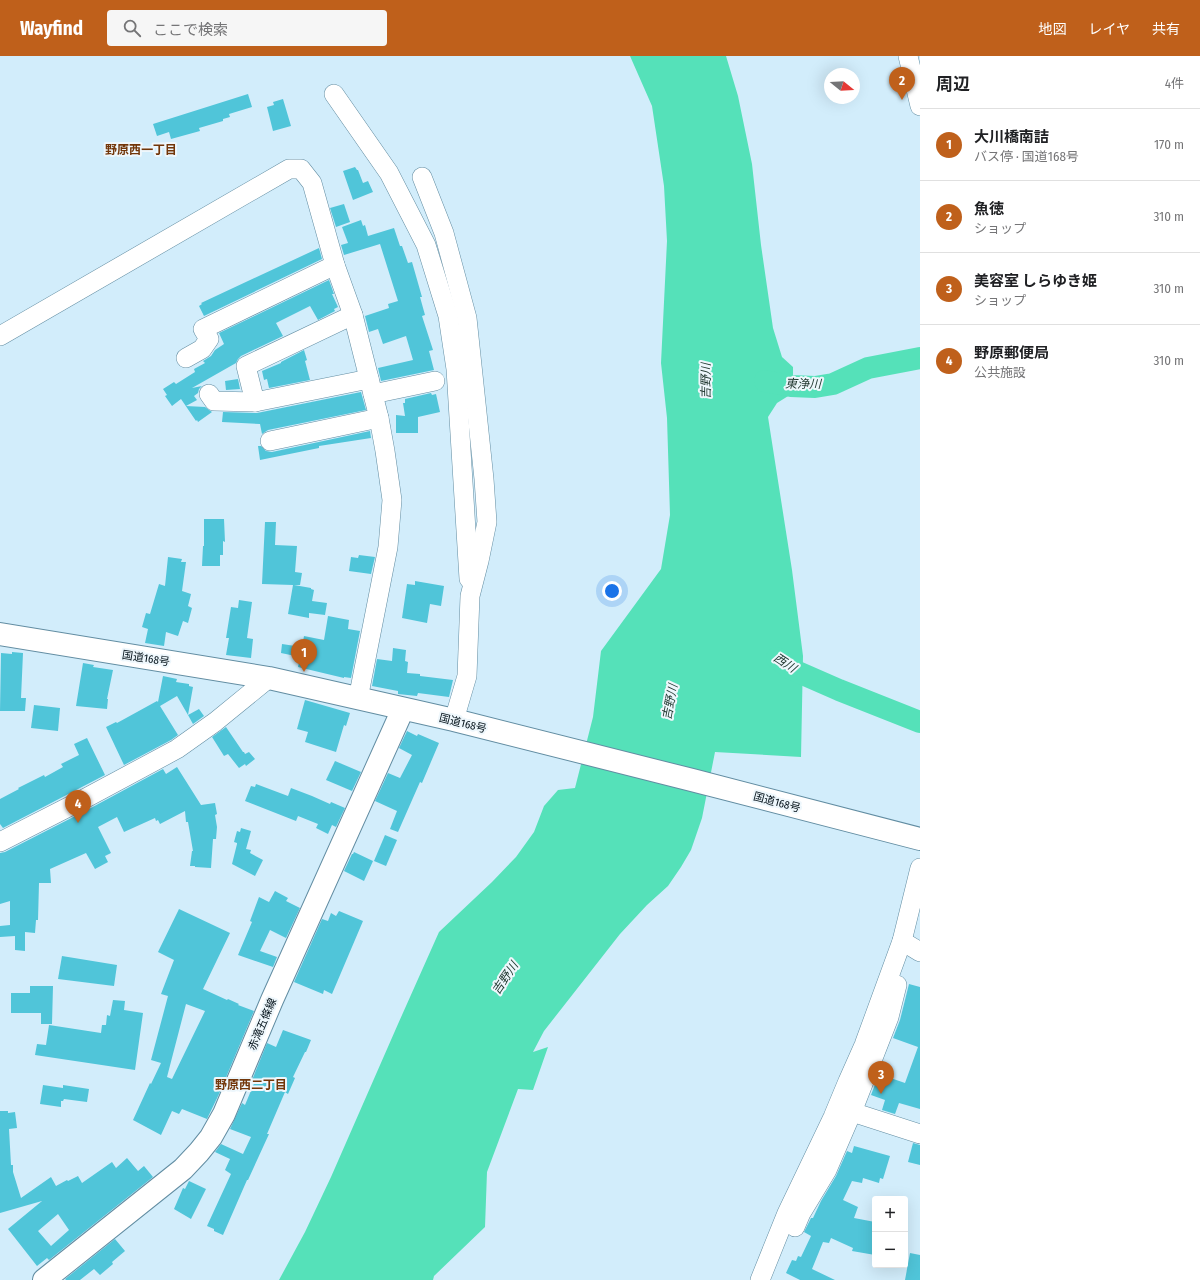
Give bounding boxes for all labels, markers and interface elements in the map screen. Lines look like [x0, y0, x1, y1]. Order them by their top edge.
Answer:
search box [107, 10, 387, 46]
text: Wayfind [20, 17, 83, 40]
icon: search [121, 17, 143, 39]
text: ここで検索 [153, 21, 228, 39]
text: 地図 [1038, 21, 1066, 38]
text: レイヤ [1088, 21, 1130, 38]
text: 共有 [1152, 21, 1180, 38]
pin: 2 [889, 67, 915, 100]
north arrow [824, 68, 860, 104]
text: 周辺 [936, 74, 970, 95]
text: 4件 [1165, 76, 1184, 91]
text: 大川橋南詰 [974, 128, 1049, 146]
text: 1 [946, 137, 952, 152]
text: 170 m [1154, 137, 1184, 152]
district label: 野原西一丁目 [105, 143, 177, 157]
text: バス停 · 国道168号 [974, 149, 1079, 164]
text: 魚徳 [974, 200, 1004, 218]
text: 2 [946, 209, 952, 224]
text: 310 m [1154, 209, 1184, 224]
text: ショップ [974, 221, 1026, 236]
text: 美容室 しらゆき姫 [974, 272, 1097, 290]
text: 3 [946, 281, 952, 296]
text: 310 m [1154, 281, 1184, 296]
text: ショップ [974, 293, 1026, 308]
text: 野原郵便局 [974, 344, 1049, 362]
text: 4 [946, 353, 952, 368]
text: 310 m [1154, 353, 1184, 368]
water label: 吉野川 [699, 361, 713, 399]
text: 公共施設 [974, 365, 1026, 380]
water label: 東浄川 [785, 377, 823, 391]
your location [602, 581, 622, 601]
pin: 1 [291, 639, 317, 672]
street label: 国道168号 [121, 648, 171, 669]
water label: 西川 [771, 651, 801, 676]
water label: 吉野川 [660, 681, 681, 721]
street label: 国道168号 [438, 711, 488, 736]
pin: 4 [65, 790, 91, 823]
street label: 国道168号 [752, 790, 802, 815]
water label: 吉野川 [489, 958, 522, 997]
street label: 赤滝五條線 [246, 996, 279, 1052]
pin: 3 [868, 1061, 894, 1094]
district label: 野原西二丁目 [215, 1078, 287, 1092]
map controls [872, 1196, 908, 1268]
button: + [872, 1196, 908, 1232]
button: − [872, 1232, 908, 1268]

